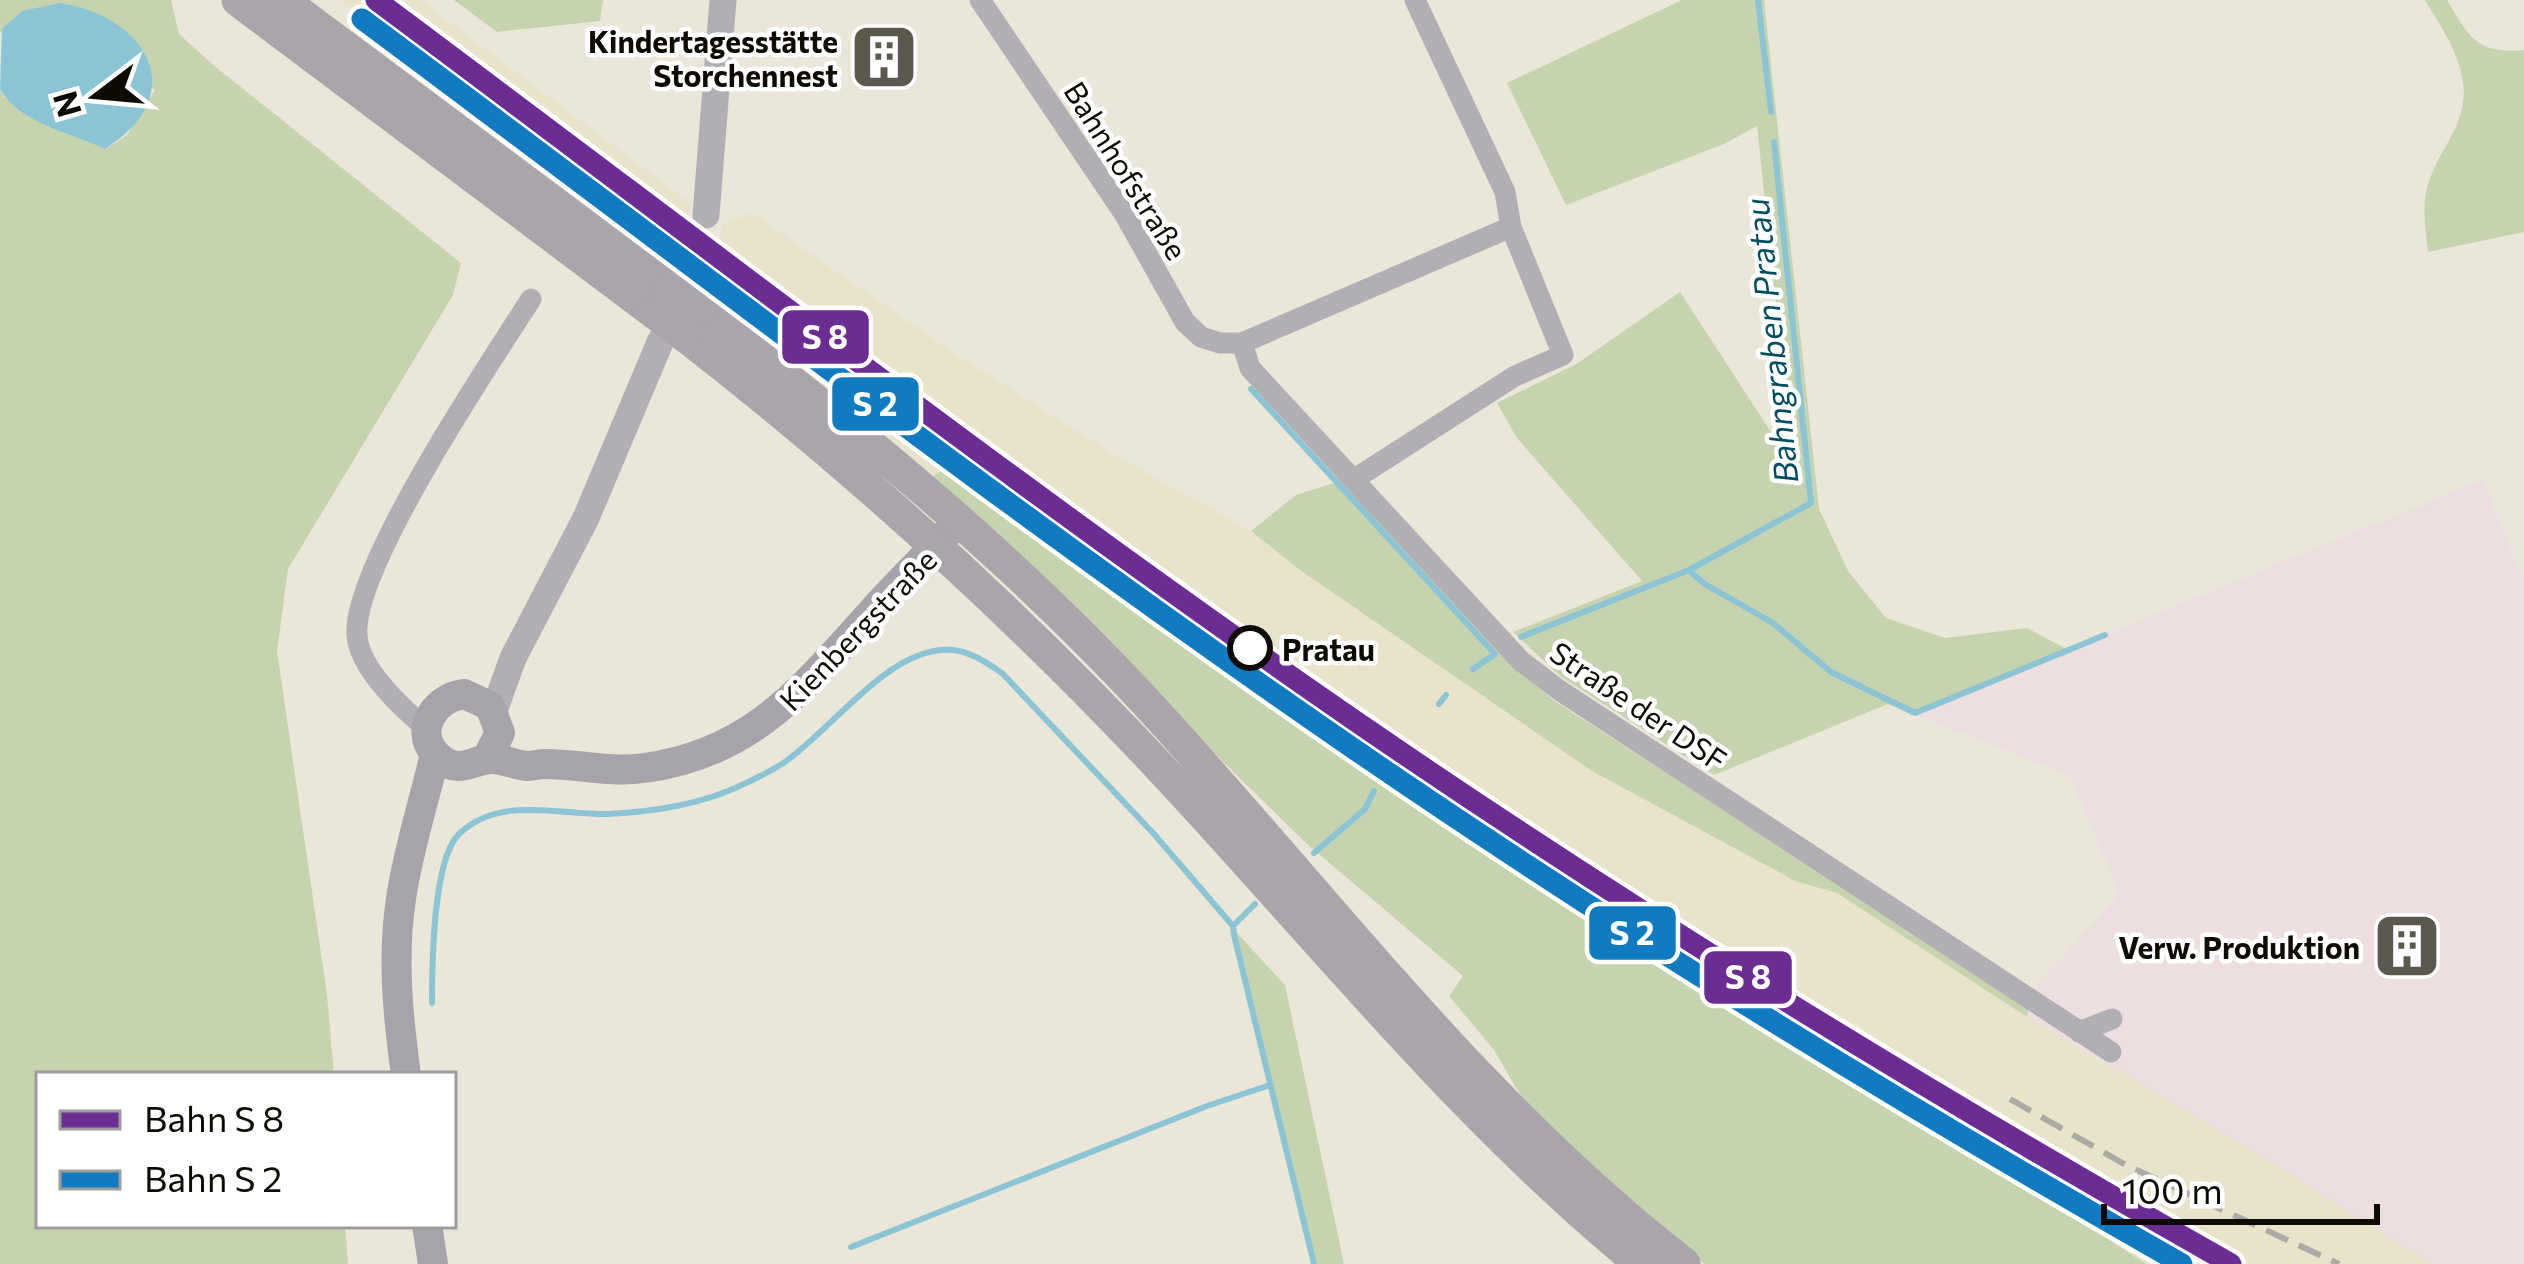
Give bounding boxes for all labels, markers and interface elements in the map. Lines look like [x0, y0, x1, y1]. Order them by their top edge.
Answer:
place label: Kindertagesstätte Storchennest [588, 22, 838, 93]
building icon: Kindertagesstätte Storchennest [849, 22, 919, 92]
north arrow [36, 36, 156, 156]
street label: Bahnhofstraße [1058, 74, 1196, 266]
text: N [43, 87, 89, 122]
water label: Bahngraben Pratau [1735, 196, 1805, 486]
line badge: S 8 [780, 308, 871, 366]
text: S 8 [802, 315, 848, 356]
line badge: S 2 [830, 375, 921, 433]
text: S 2 [853, 382, 897, 423]
street label: Kienbergstraße [771, 541, 943, 717]
marker: Pratau [1229, 627, 1271, 669]
place label: Pratau [1282, 630, 1375, 667]
street label: Straße der DSF [1544, 632, 1734, 778]
line badge: S 2 [1587, 904, 1678, 962]
text: S 2 [1610, 911, 1654, 952]
building icon: Verw. Produktion [2372, 911, 2442, 981]
place label: Verw. Produktion [2118, 928, 2360, 965]
line badge: S 8 [1702, 949, 1794, 1006]
text: S 8 [1725, 955, 1771, 996]
legend [36, 1072, 456, 1228]
text: Bahn S 8 [144, 1095, 284, 1139]
scale bar [2104, 1150, 2377, 1224]
text: Bahn S 2 [144, 1155, 282, 1199]
text: 100 m [2122, 1167, 2223, 1211]

